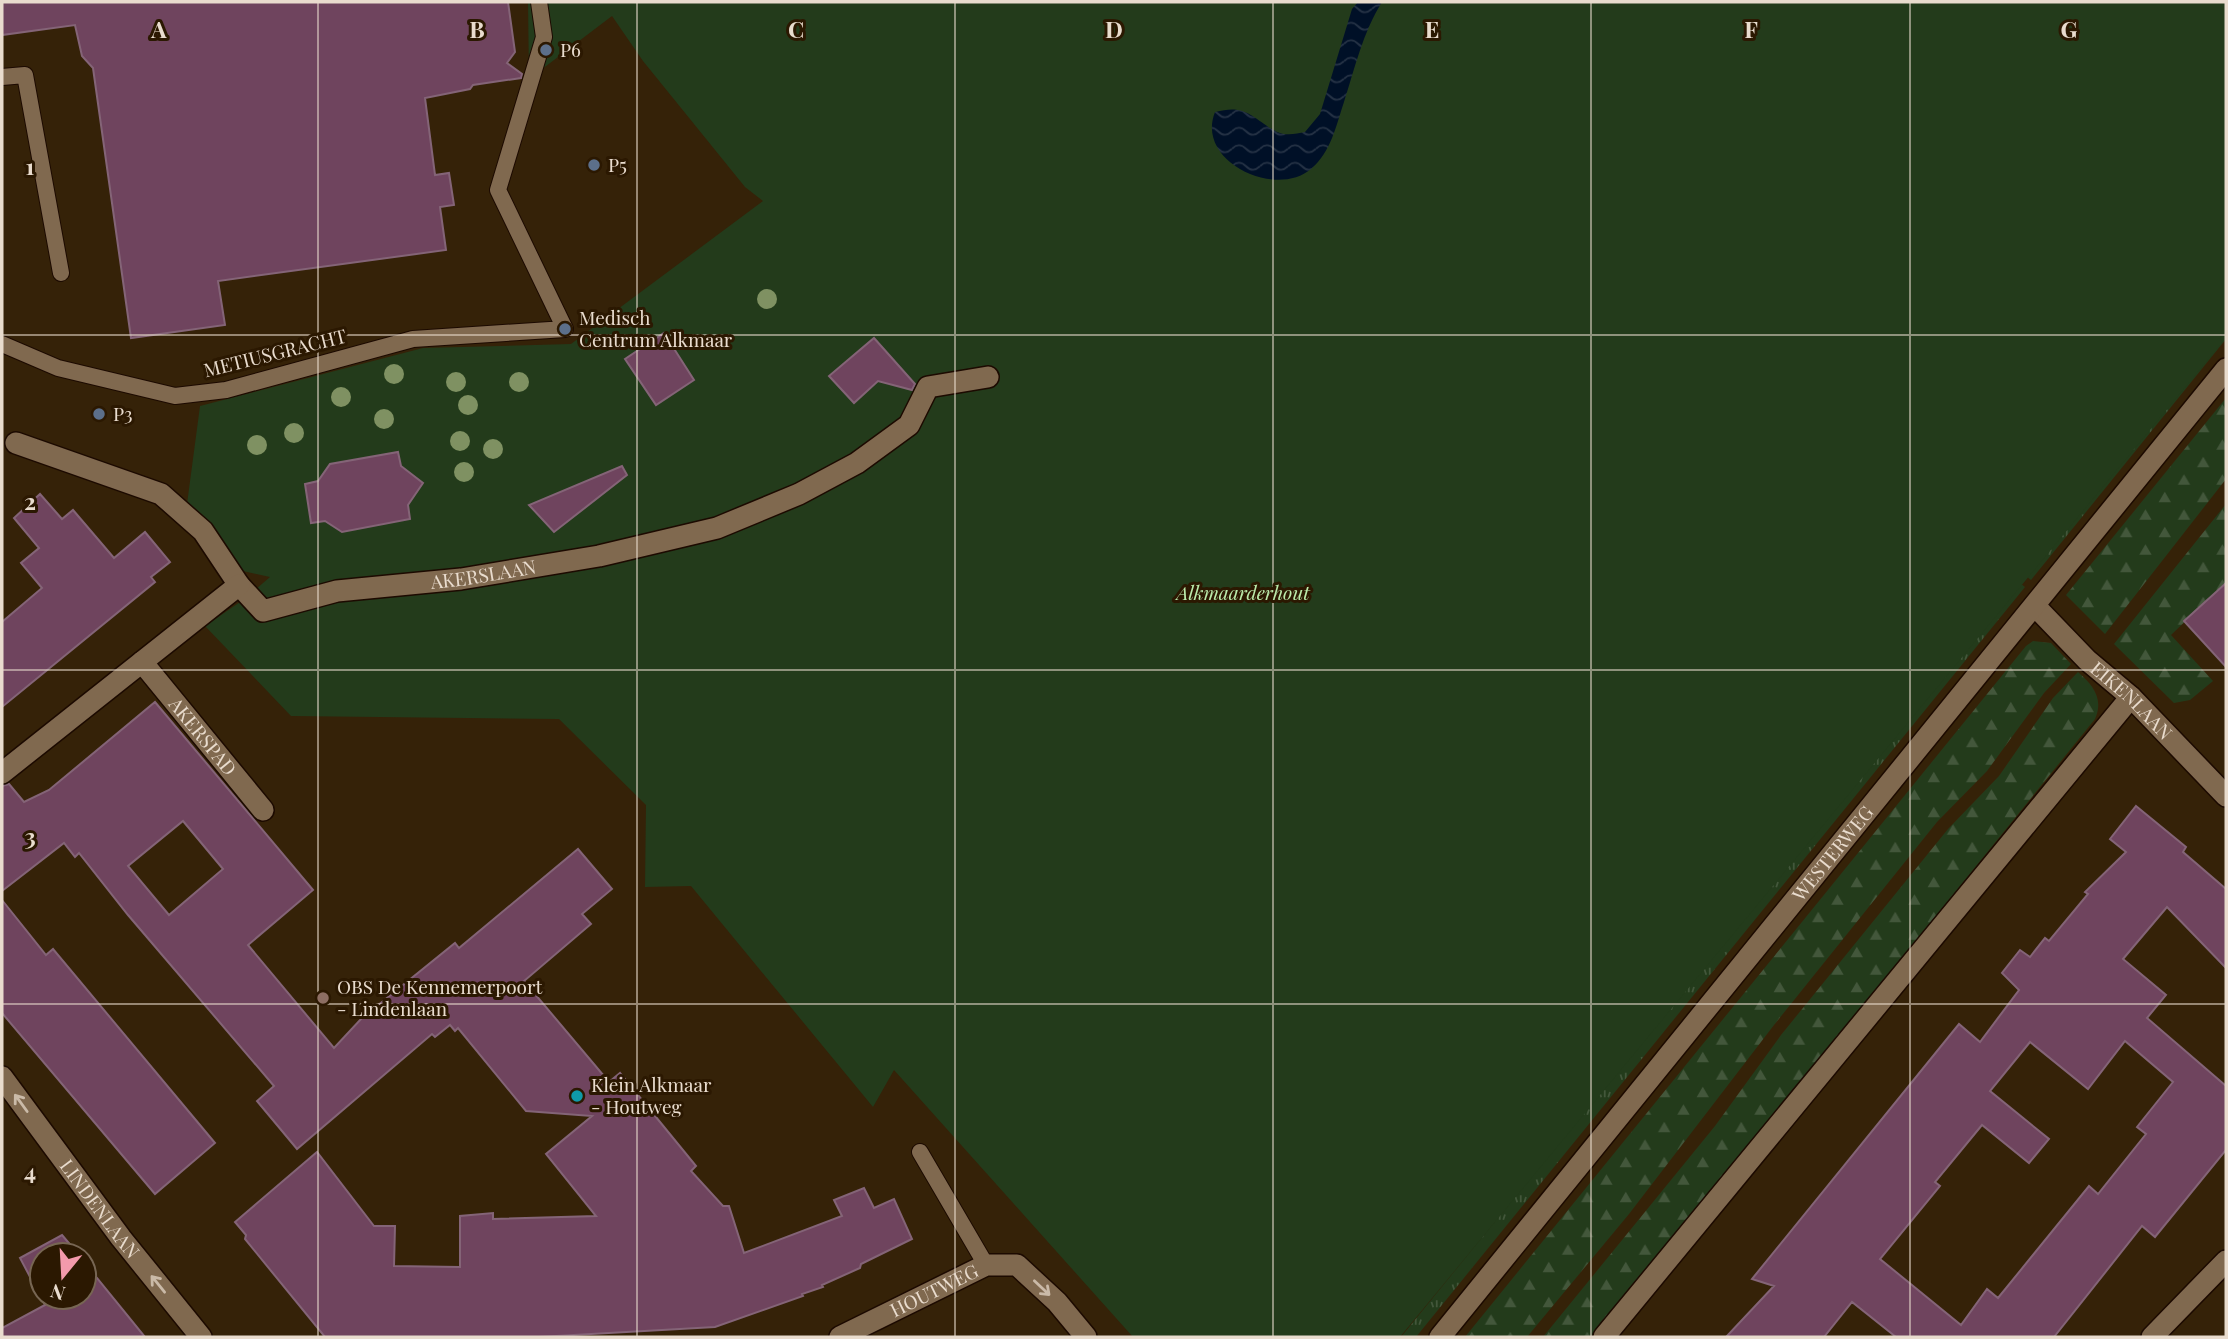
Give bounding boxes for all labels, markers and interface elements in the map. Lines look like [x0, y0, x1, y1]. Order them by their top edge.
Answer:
text: A [150, 13, 167, 44]
text: B [469, 13, 485, 44]
text: C [788, 13, 804, 44]
text: D [1105, 13, 1123, 44]
text: E [1425, 13, 1439, 44]
text: F [1744, 13, 1758, 44]
text: G [2061, 13, 2078, 44]
place label: P6 [560, 36, 581, 62]
marker: P6 [538, 42, 554, 58]
text: 1 [26, 150, 35, 181]
place label: P5 [608, 151, 627, 177]
marker: P5 [586, 157, 602, 173]
place label: Medisch Centrum Alkmaar [579, 304, 733, 352]
marker: Medisch Centrum Alkmaar [557, 321, 573, 337]
street label: METIUSGRACHT [201, 322, 349, 382]
place label: P3 [113, 400, 133, 426]
marker: P3 [91, 406, 107, 422]
text: 2 [24, 485, 36, 516]
street label: AKERSLAAN [428, 553, 538, 594]
park label: Alkmaarderhout [1174, 579, 1311, 605]
street label: EIKENLAAN [2086, 655, 2179, 745]
street label: AKERSPAD [163, 690, 243, 780]
street label: WESTERWEG [1785, 800, 1879, 907]
text: 3 [24, 820, 36, 851]
place label: OBS De Kennemerpoort - Lindenlaan [337, 973, 542, 1021]
marker: OBS De Kennemerpoort - Lindenlaan [315, 990, 331, 1006]
place label: Klein Alkmaar - Houtweg [591, 1071, 712, 1119]
marker: Klein Alkmaar - Houtweg [569, 1088, 585, 1104]
one-way arrow [14, 1094, 28, 1113]
street label: LINDENLAAN [55, 1153, 146, 1263]
text: 4 [24, 1155, 36, 1186]
north arrow [28, 1241, 98, 1311]
street label: HOUTWEG [885, 1257, 982, 1322]
one-way arrow [151, 1276, 166, 1294]
text: N [47, 1279, 68, 1308]
one-way arrow [1034, 1280, 1051, 1297]

